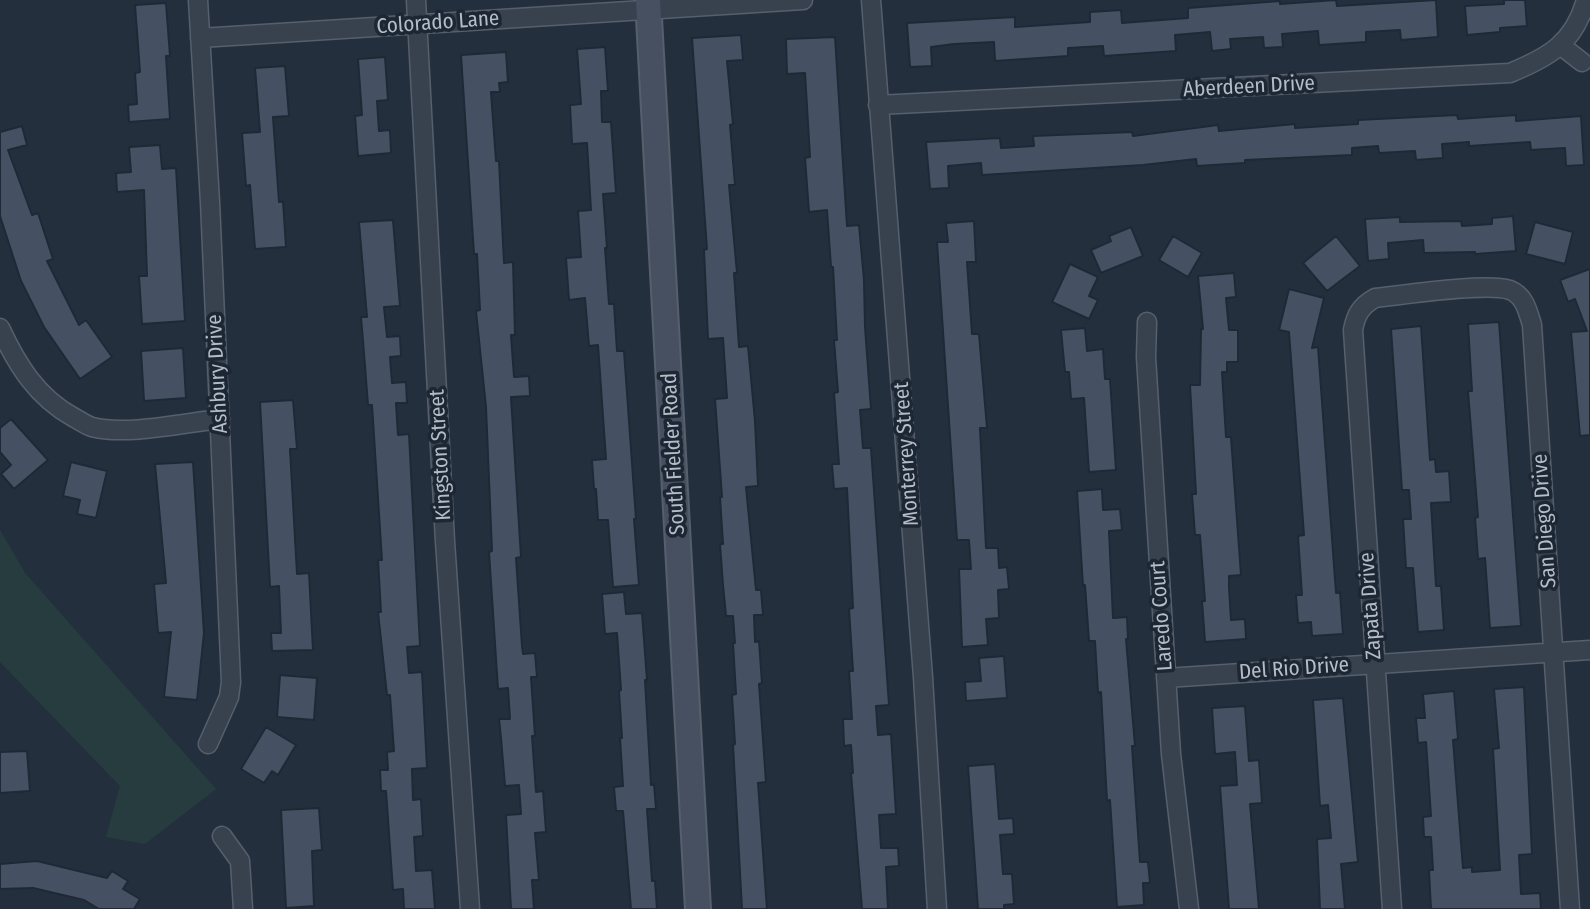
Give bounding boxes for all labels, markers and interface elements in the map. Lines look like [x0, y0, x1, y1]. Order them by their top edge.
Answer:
street label: Colorado Lane [376, 6, 500, 40]
street label: Aberdeen Drive [1183, 71, 1315, 103]
street label: Ashbury Drive [202, 314, 234, 434]
street label: South Fielder Road [657, 372, 691, 536]
street label: Monterrey Street [889, 381, 925, 527]
street label: Kingston Street [425, 389, 457, 521]
street label: San Diego Drive [1528, 453, 1562, 589]
street label: Zapata Drive [1355, 551, 1387, 661]
street label: Laredo Court [1146, 560, 1178, 672]
street label: Del Rio Drive [1238, 653, 1350, 685]

